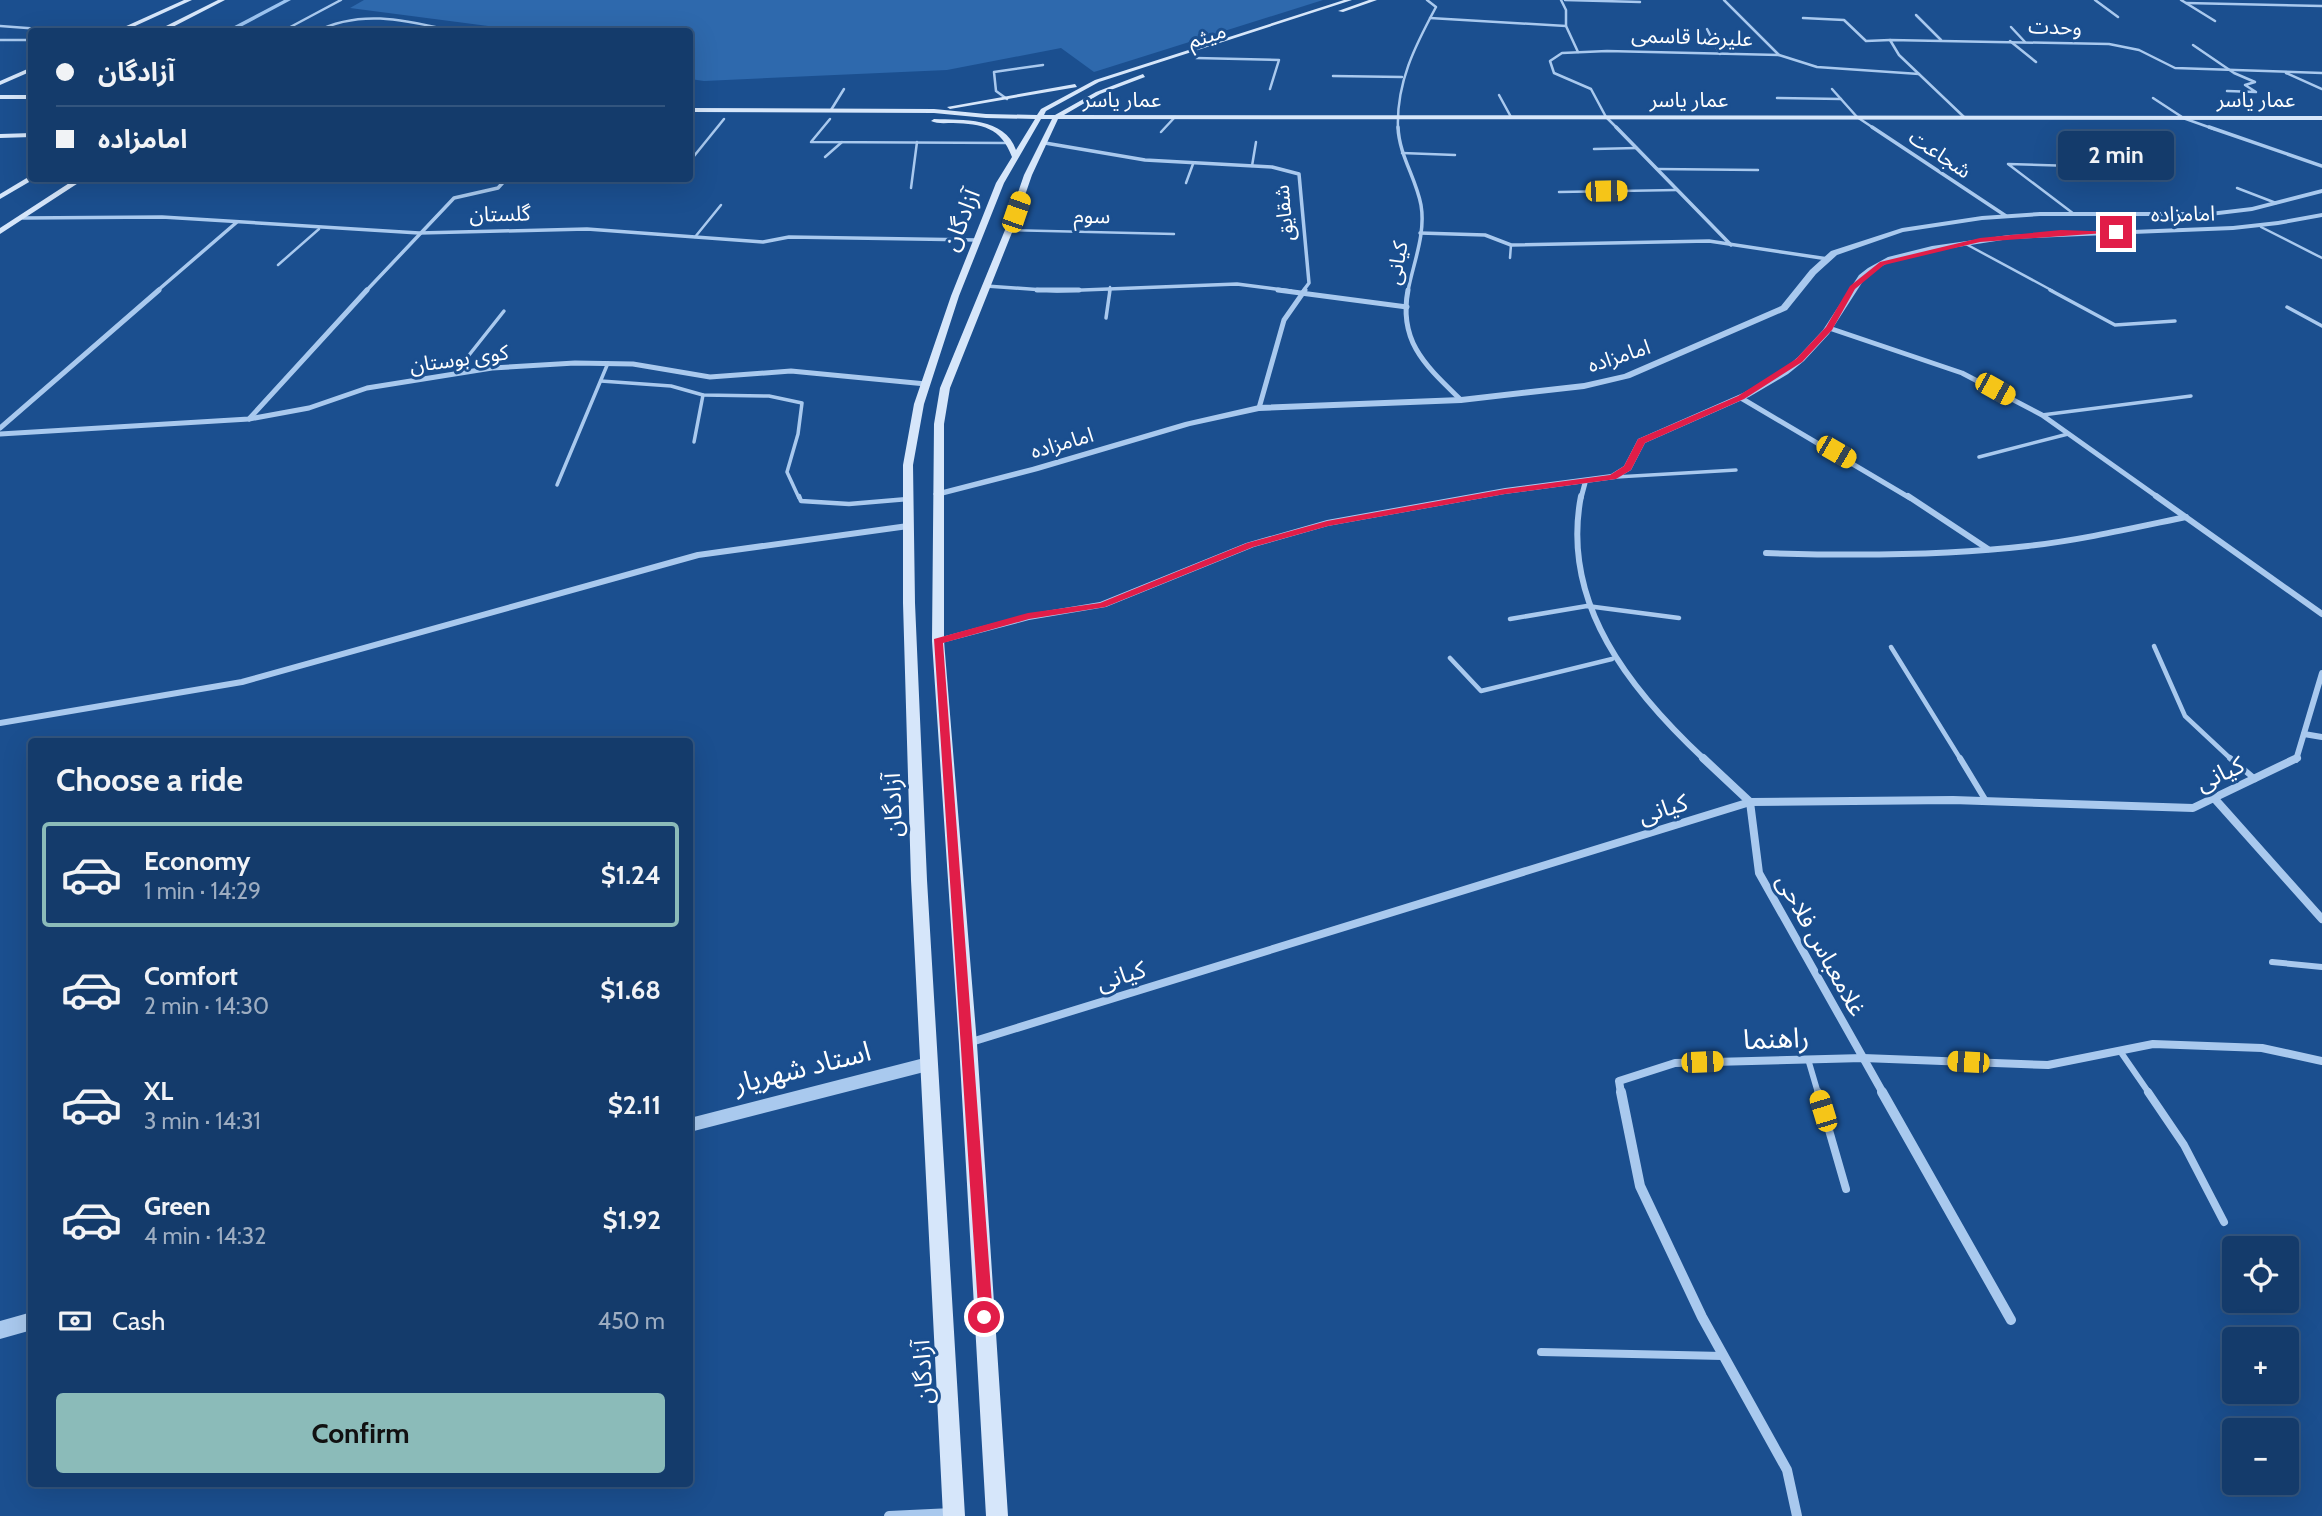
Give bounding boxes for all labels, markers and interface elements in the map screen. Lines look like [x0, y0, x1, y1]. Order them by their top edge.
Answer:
street label: وحدت [2028, 13, 2082, 40]
street label: میثم [1185, 18, 1230, 56]
street label: علیرضا قاسمی [1631, 22, 1753, 51]
text: آزادگان [98, 56, 175, 88]
street label: عمار یاسر [1082, 87, 1161, 112]
street label: عمار یاسر [1649, 87, 1728, 112]
street label: عمار یاسر [2216, 87, 2295, 112]
text: امامزاده [98, 123, 187, 155]
street label: شجاعت [1904, 124, 1976, 183]
callout: 2 min [2058, 131, 2174, 180]
text: 2 min [2088, 141, 2144, 169]
car [1585, 180, 1628, 202]
street label: آزادگان [935, 184, 986, 255]
street label: شقایق [1269, 184, 1299, 242]
car [1000, 189, 1033, 235]
street label: گلستان [469, 200, 531, 227]
street label: امامزاده [2151, 200, 2215, 227]
street label: سوم [1073, 203, 1110, 232]
route end [2100, 216, 2132, 248]
street label: کیانی [1380, 239, 1413, 287]
street label: امامزاده [1584, 334, 1653, 377]
street label: کوی بوستان [408, 339, 510, 378]
car [1972, 370, 2019, 408]
street label: امامزاده [1027, 422, 1096, 463]
car [1813, 432, 1860, 472]
street label: کیانی [2191, 749, 2250, 797]
text: Choose a ride [56, 760, 243, 799]
street label: آزادگان [877, 771, 908, 838]
street label: کیانی [1635, 787, 1692, 830]
icon: car [60, 843, 123, 906]
text: Economy [144, 845, 250, 877]
text: $1.24 [601, 859, 661, 891]
street label: غلامعباس فلاحی [1770, 869, 1872, 1021]
text: 1 min · 14:29 [144, 877, 261, 905]
street label: کیانی [1093, 954, 1150, 997]
icon: car [60, 958, 123, 1021]
text: Comfort [144, 960, 238, 992]
text: $1.68 [600, 974, 661, 1006]
text: 2 min · 14:30 [144, 992, 269, 1020]
street label: راهنما [1742, 1020, 1810, 1056]
street label: استاد شهریار [729, 1034, 874, 1101]
car [1947, 1050, 1990, 1074]
car [1681, 1051, 1724, 1073]
icon: car [60, 1073, 123, 1136]
text: XL [144, 1075, 173, 1107]
car [1807, 1088, 1840, 1134]
text: $2.11 [608, 1089, 661, 1121]
text: 3 min · 14:31 [144, 1107, 261, 1135]
icon: car [60, 1188, 123, 1251]
text: Green [144, 1190, 211, 1222]
text: $1.92 [603, 1204, 661, 1236]
text: 4 min · 14:32 [144, 1222, 266, 1250]
map controls [2222, 1236, 2299, 1495]
button: locate [2222, 1236, 2299, 1313]
route start [968, 1301, 1000, 1333]
icon: cash [56, 1302, 94, 1340]
text: Cash [112, 1305, 165, 1337]
text: 450 m [598, 1307, 665, 1335]
button: + [2222, 1327, 2299, 1404]
street label: آزادگان [906, 1338, 939, 1405]
button: Confirm [56, 1393, 665, 1473]
button: − [2222, 1418, 2299, 1495]

